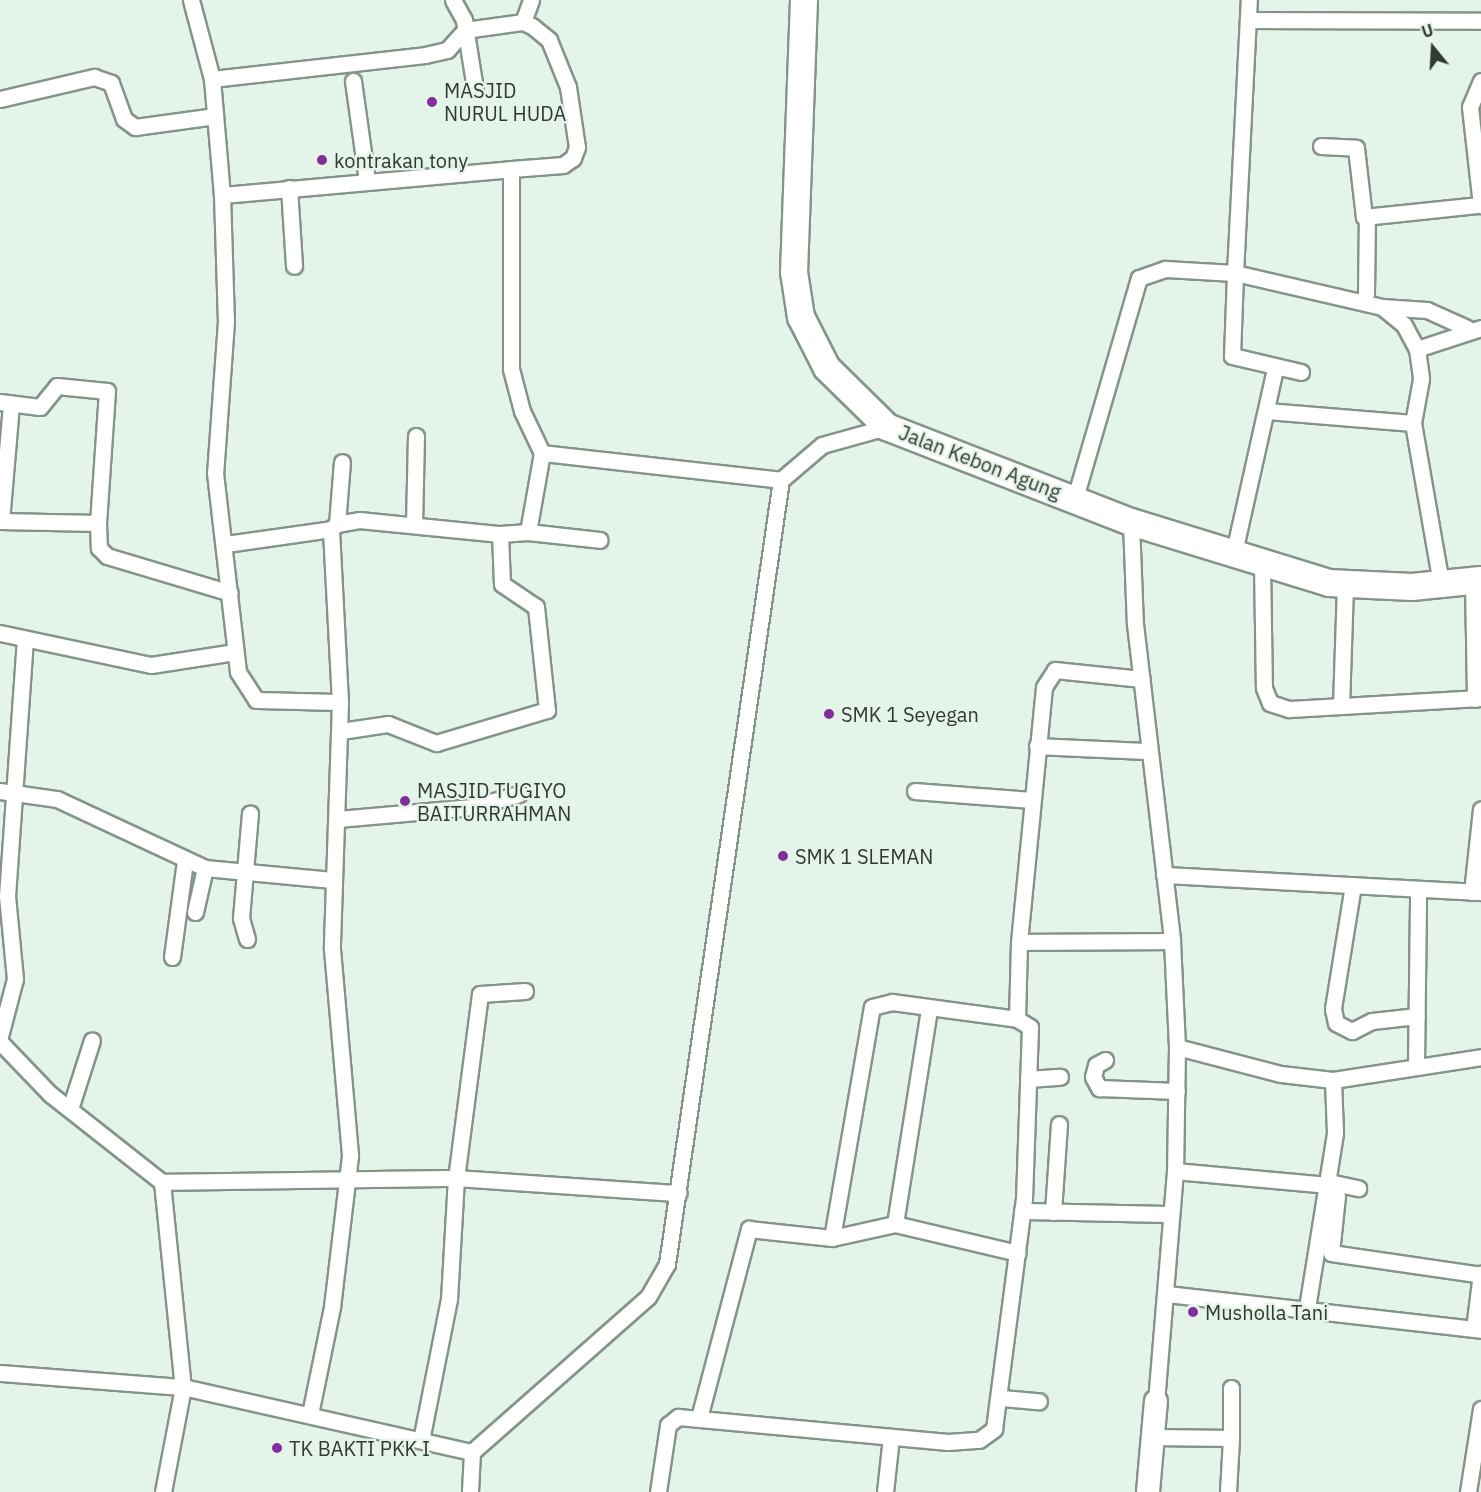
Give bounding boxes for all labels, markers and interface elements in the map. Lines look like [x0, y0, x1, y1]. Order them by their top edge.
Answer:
north arrow [1403, 18, 1463, 78]
text: U [1419, 20, 1436, 42]
place label: MASJID NURUL HUDA [444, 78, 566, 125]
marker: MASJID NURUL HUDA [425, 95, 439, 109]
place label: kontrakan tony [334, 148, 468, 172]
marker: kontrakan tony [315, 153, 329, 167]
street label: Jalan Kebon Agung [896, 420, 1064, 504]
place label: SMK 1 Seyegan [841, 702, 979, 726]
marker: SMK 1 Seyegan [822, 707, 836, 721]
place label: MASJID TUGIYO BAITURRAHMAN [417, 778, 571, 825]
marker: MASJID TUGIYO BAITURRAHMAN [398, 794, 412, 808]
place label: SMK 1 SLEMAN [795, 844, 933, 868]
marker: SMK 1 SLEMAN [776, 849, 790, 863]
place label: Musholla Tani [1205, 1300, 1328, 1324]
marker: Musholla Tani [1186, 1305, 1200, 1319]
place label: TK BAKTI PKK I [289, 1436, 430, 1460]
marker: TK BAKTI PKK I [270, 1441, 284, 1455]

